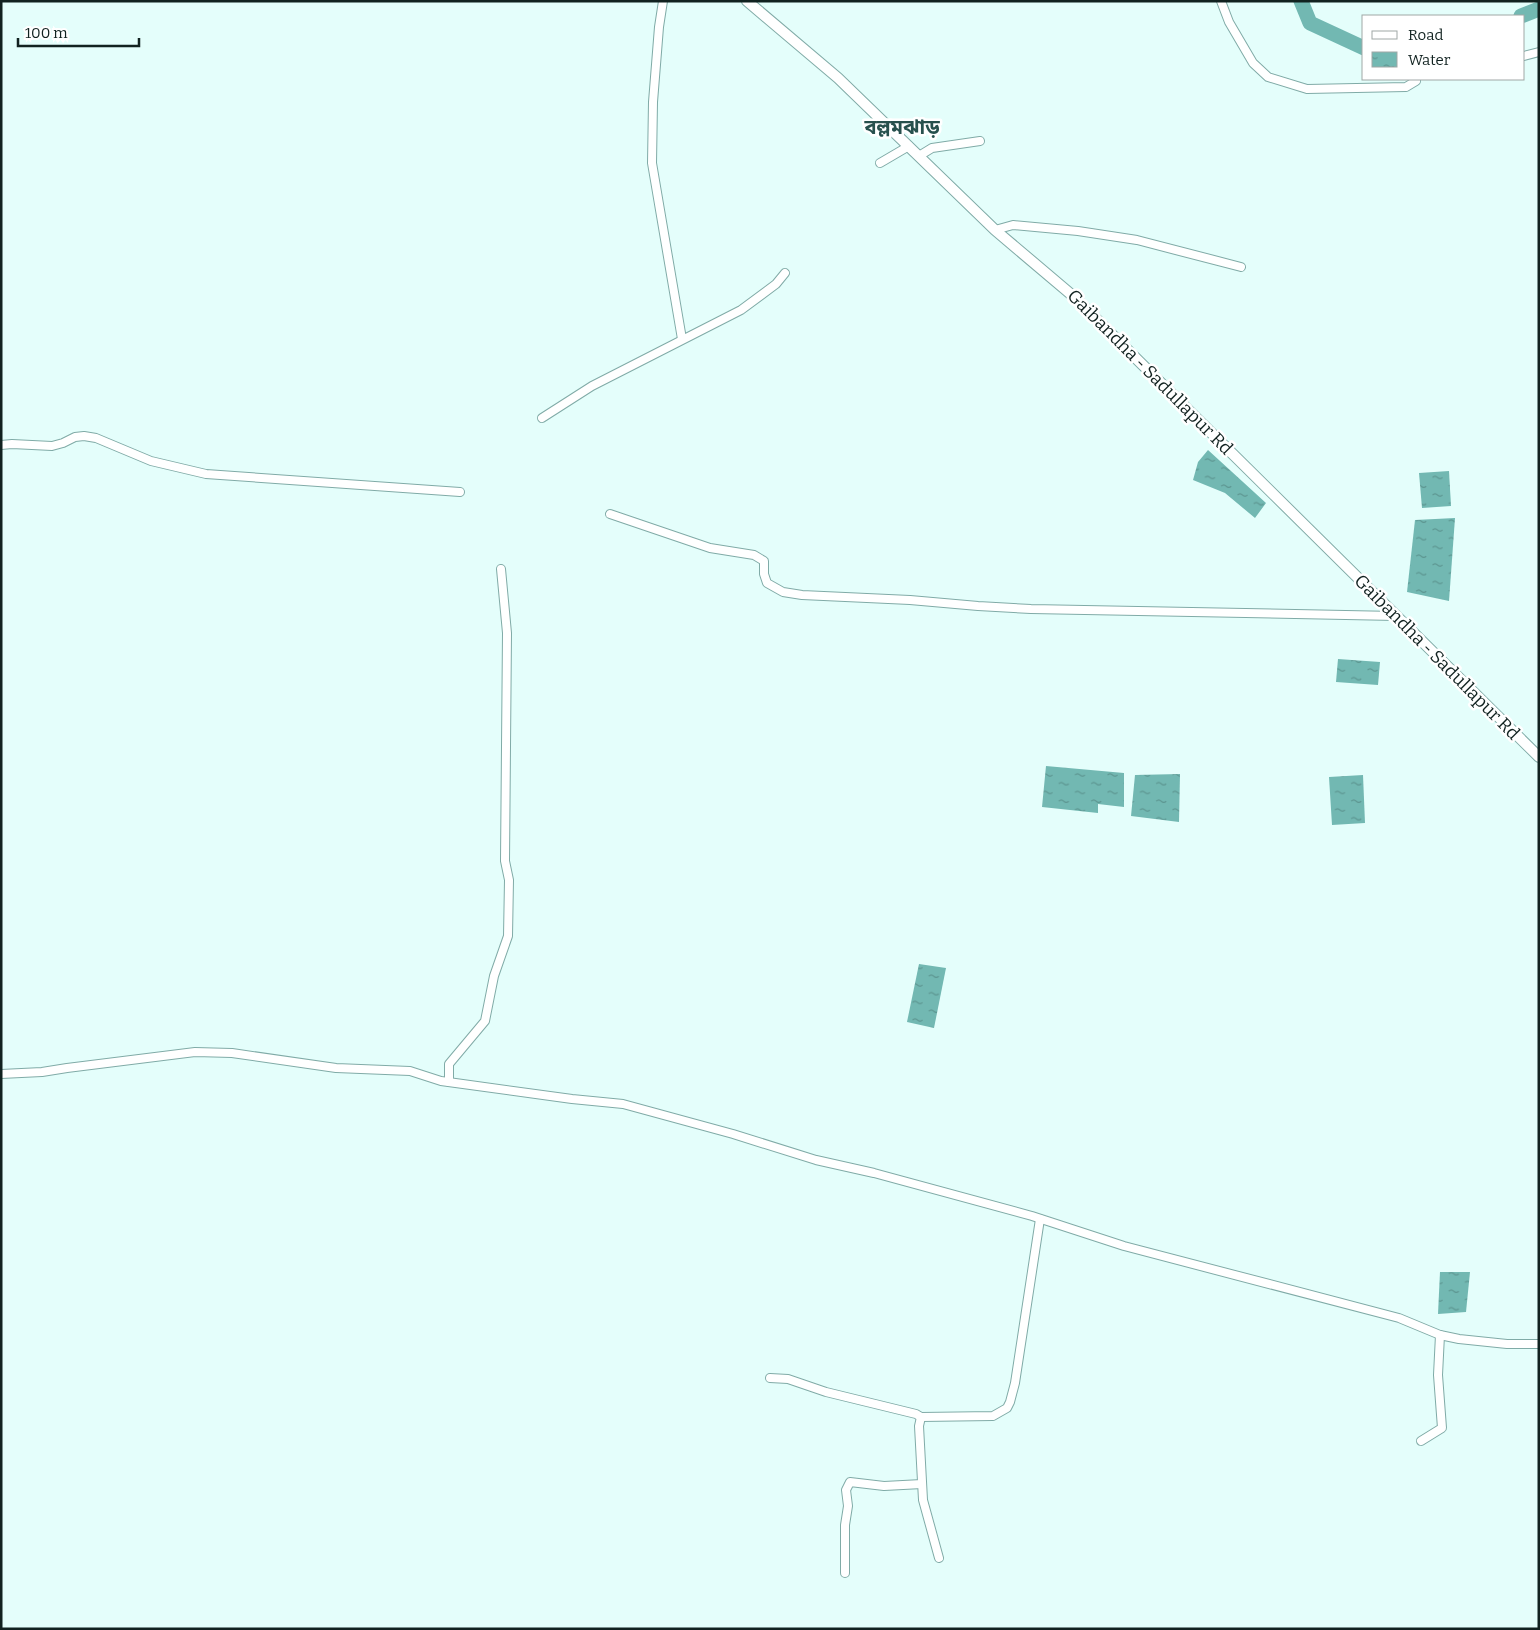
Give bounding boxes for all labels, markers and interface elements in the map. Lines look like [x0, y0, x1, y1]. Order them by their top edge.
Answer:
scale bar [18, 15, 139, 47]
legend [1362, 15, 1525, 80]
text: 100 m [25, 24, 68, 42]
text: Road [1408, 26, 1443, 44]
text: Water [1408, 51, 1451, 69]
district label: বল্লমঝাড় [863, 115, 940, 139]
street label: Gaibandha - Sadullapur Rd [1063, 285, 1237, 459]
street label: Gaibandha - Sadullapur Rd [1350, 570, 1524, 744]

